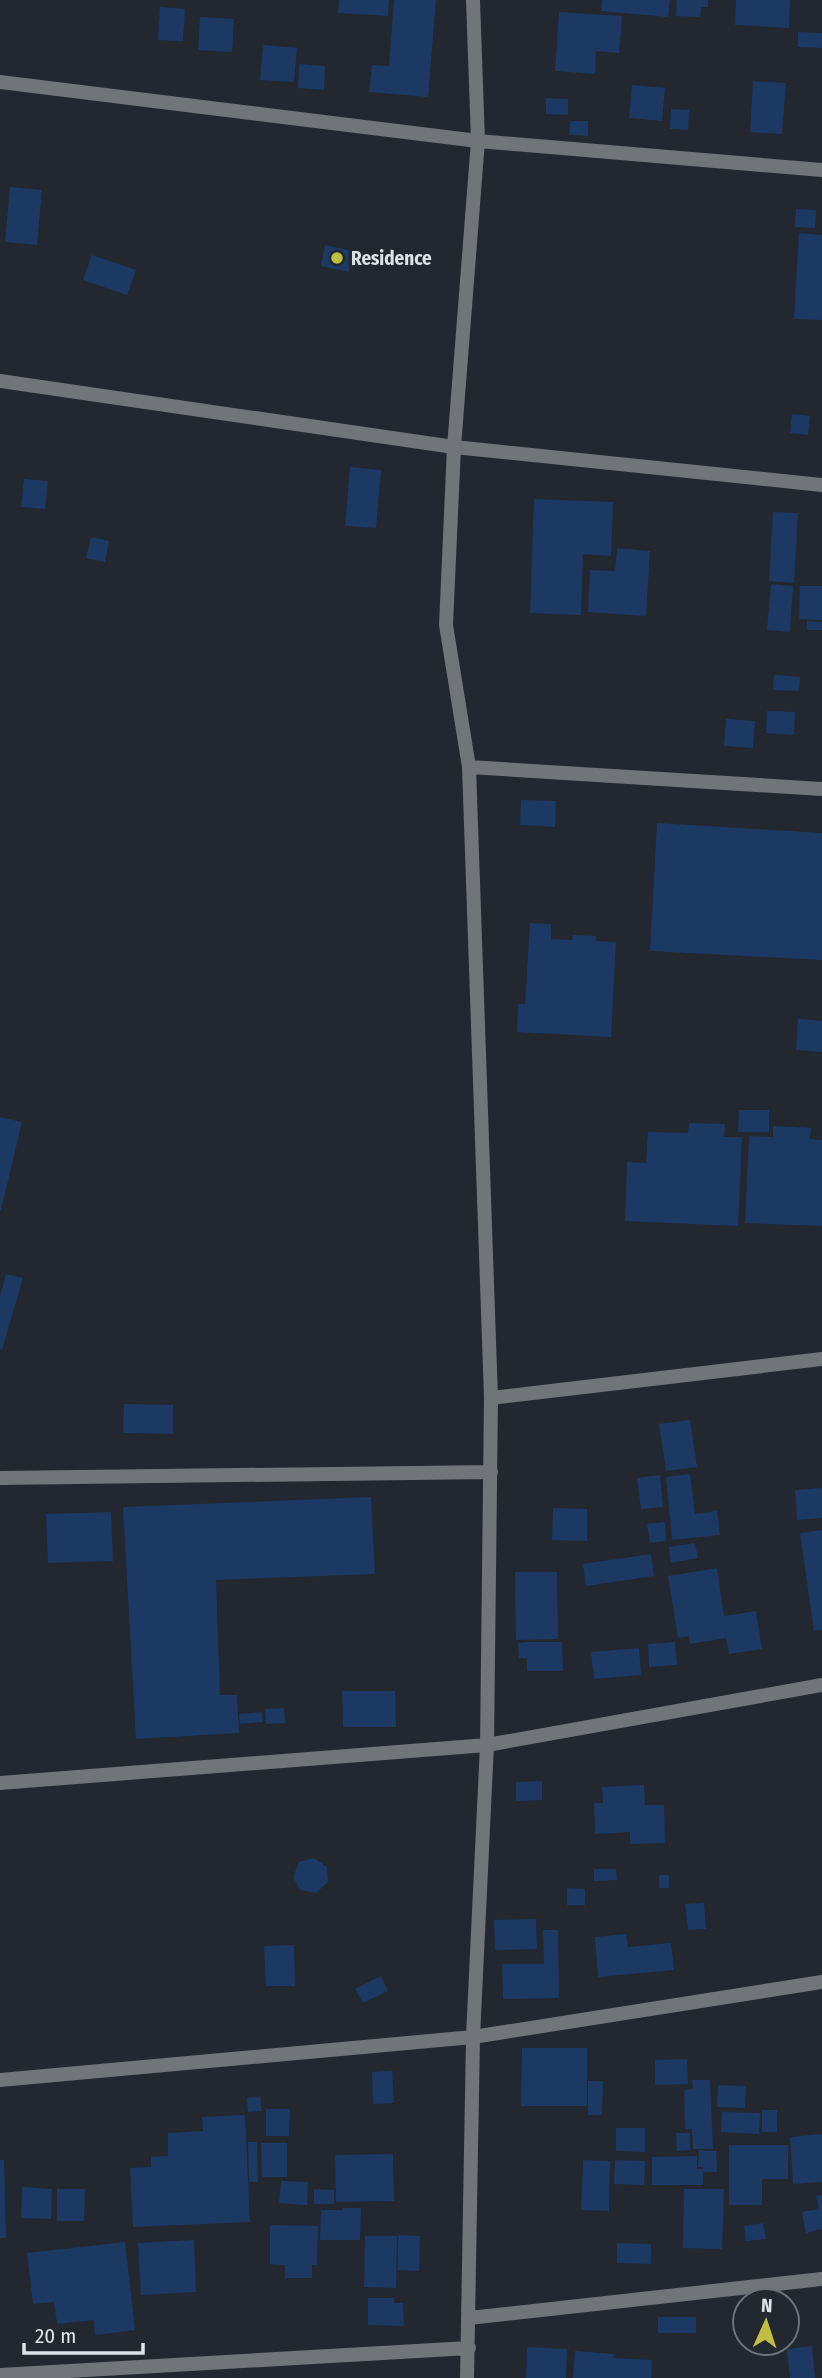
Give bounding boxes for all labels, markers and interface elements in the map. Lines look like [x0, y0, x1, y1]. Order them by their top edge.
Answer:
place label: Residence [351, 247, 432, 270]
marker: Residence [329, 250, 345, 266]
north arrow [731, 2287, 801, 2357]
text: N [761, 2294, 773, 2317]
scale bar [24, 2312, 144, 2356]
text: 20 m [35, 2323, 76, 2349]

